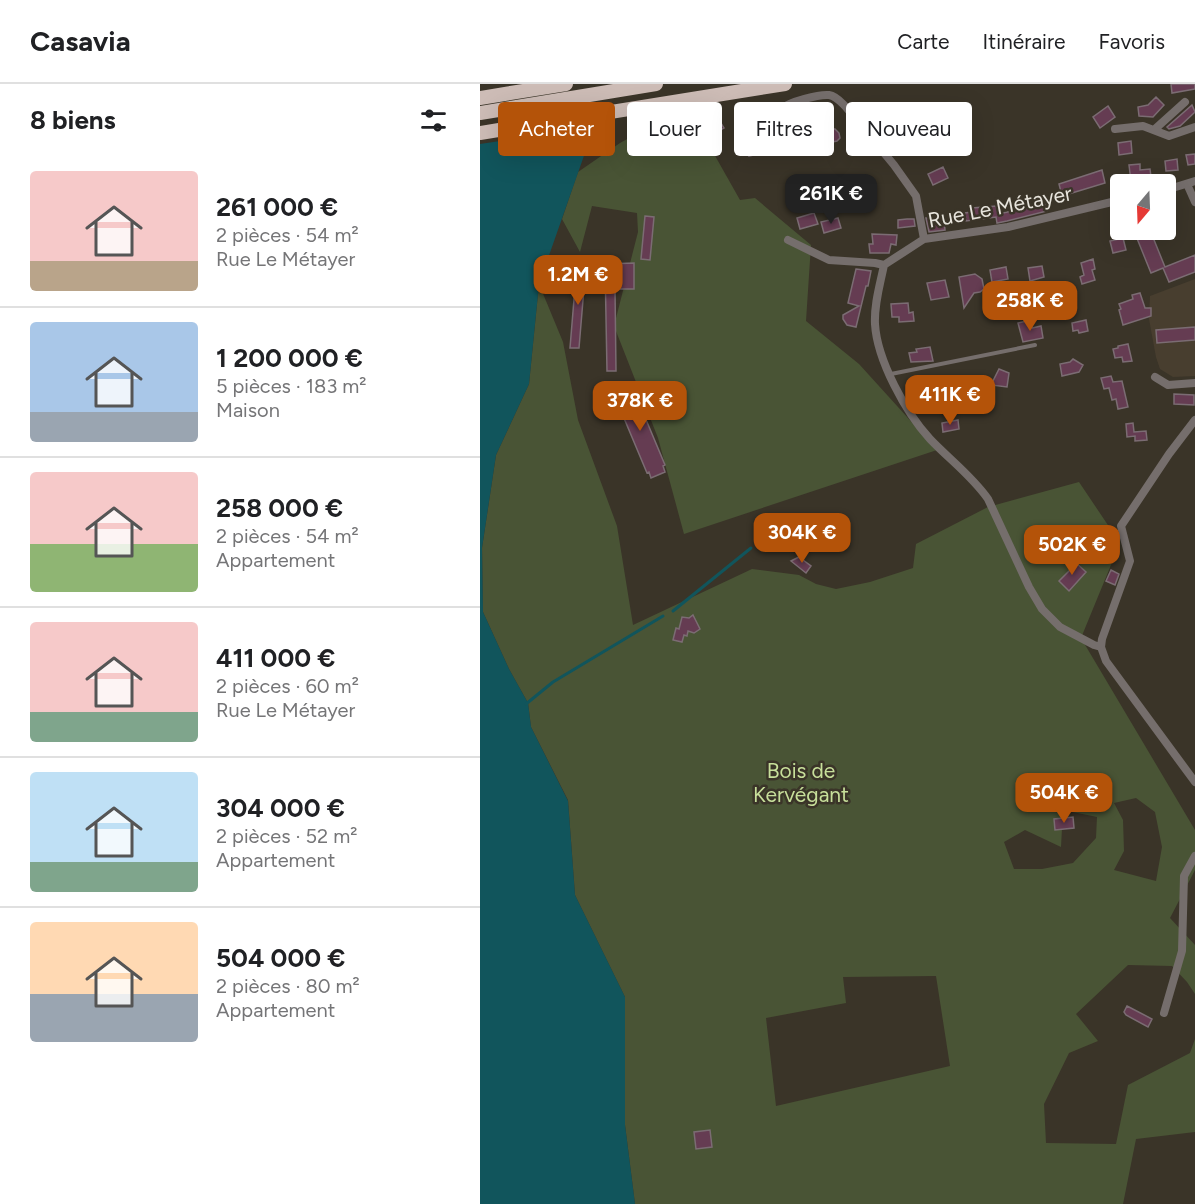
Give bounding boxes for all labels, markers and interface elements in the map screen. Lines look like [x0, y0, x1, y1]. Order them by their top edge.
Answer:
text: Casavia [30, 24, 131, 58]
text: Carte [897, 29, 950, 54]
text: Itinéraire [983, 29, 1066, 54]
text: Favoris [1099, 29, 1165, 54]
chip: Acheter [498, 102, 615, 156]
chip: Louer [627, 102, 722, 156]
chip: Filtres [734, 102, 834, 156]
chip: Nouveau [846, 102, 972, 156]
text: 8 biens [30, 104, 116, 136]
icon: filters [417, 104, 450, 137]
pin: 261K € [782, 174, 880, 225]
north arrow [1110, 174, 1176, 240]
map controls [1110, 174, 1176, 240]
street label: Rue Le Métayer [926, 180, 1074, 233]
text: 261K € [799, 181, 863, 205]
text: 261 000 € [216, 191, 338, 223]
icon: home [78, 195, 150, 267]
text: 2 pièces · 54 m² [216, 223, 359, 247]
text: Rue Le Métayer [216, 247, 355, 271]
pin: 1.2M € [529, 255, 627, 306]
text: 1.2M € [548, 262, 608, 286]
pin: 258K € [981, 281, 1079, 332]
text: 258K € [996, 288, 1064, 312]
text: 1 200 000 € [216, 342, 363, 374]
icon: home [78, 346, 150, 418]
text: 5 pièces · 183 m² [216, 374, 366, 398]
pin: 411K € [901, 375, 999, 426]
pin: 378K € [591, 381, 689, 432]
text: 411K € [919, 382, 981, 406]
text: 378K € [607, 388, 673, 412]
text: Maison [216, 398, 280, 422]
text: 258 000 € [216, 492, 343, 524]
icon: home [78, 496, 150, 568]
pin: 304K € [753, 513, 851, 564]
text: 304K € [768, 520, 836, 544]
text: 2 pièces · 54 m² [216, 524, 359, 548]
pin: 502K € [1023, 525, 1121, 576]
text: 502K € [1038, 532, 1106, 556]
text: Appartement [216, 548, 335, 572]
text: 411 000 € [216, 642, 335, 674]
icon: home [78, 646, 150, 718]
text: 2 pièces · 60 m² [216, 674, 359, 698]
text: Rue Le Métayer [216, 698, 355, 722]
park label: Bois de Kervégant [753, 758, 849, 807]
pin: 504K € [1015, 773, 1113, 824]
text: 504K € [1029, 780, 1099, 804]
text: 304 000 € [216, 792, 345, 824]
icon: home [78, 796, 150, 868]
text: 2 pièces · 52 m² [216, 824, 357, 848]
text: Appartement [216, 848, 335, 872]
text: 504 000 € [216, 942, 345, 974]
icon: home [78, 946, 150, 1018]
text: 2 pièces · 80 m² [216, 974, 360, 998]
text: Appartement [216, 998, 335, 1022]

